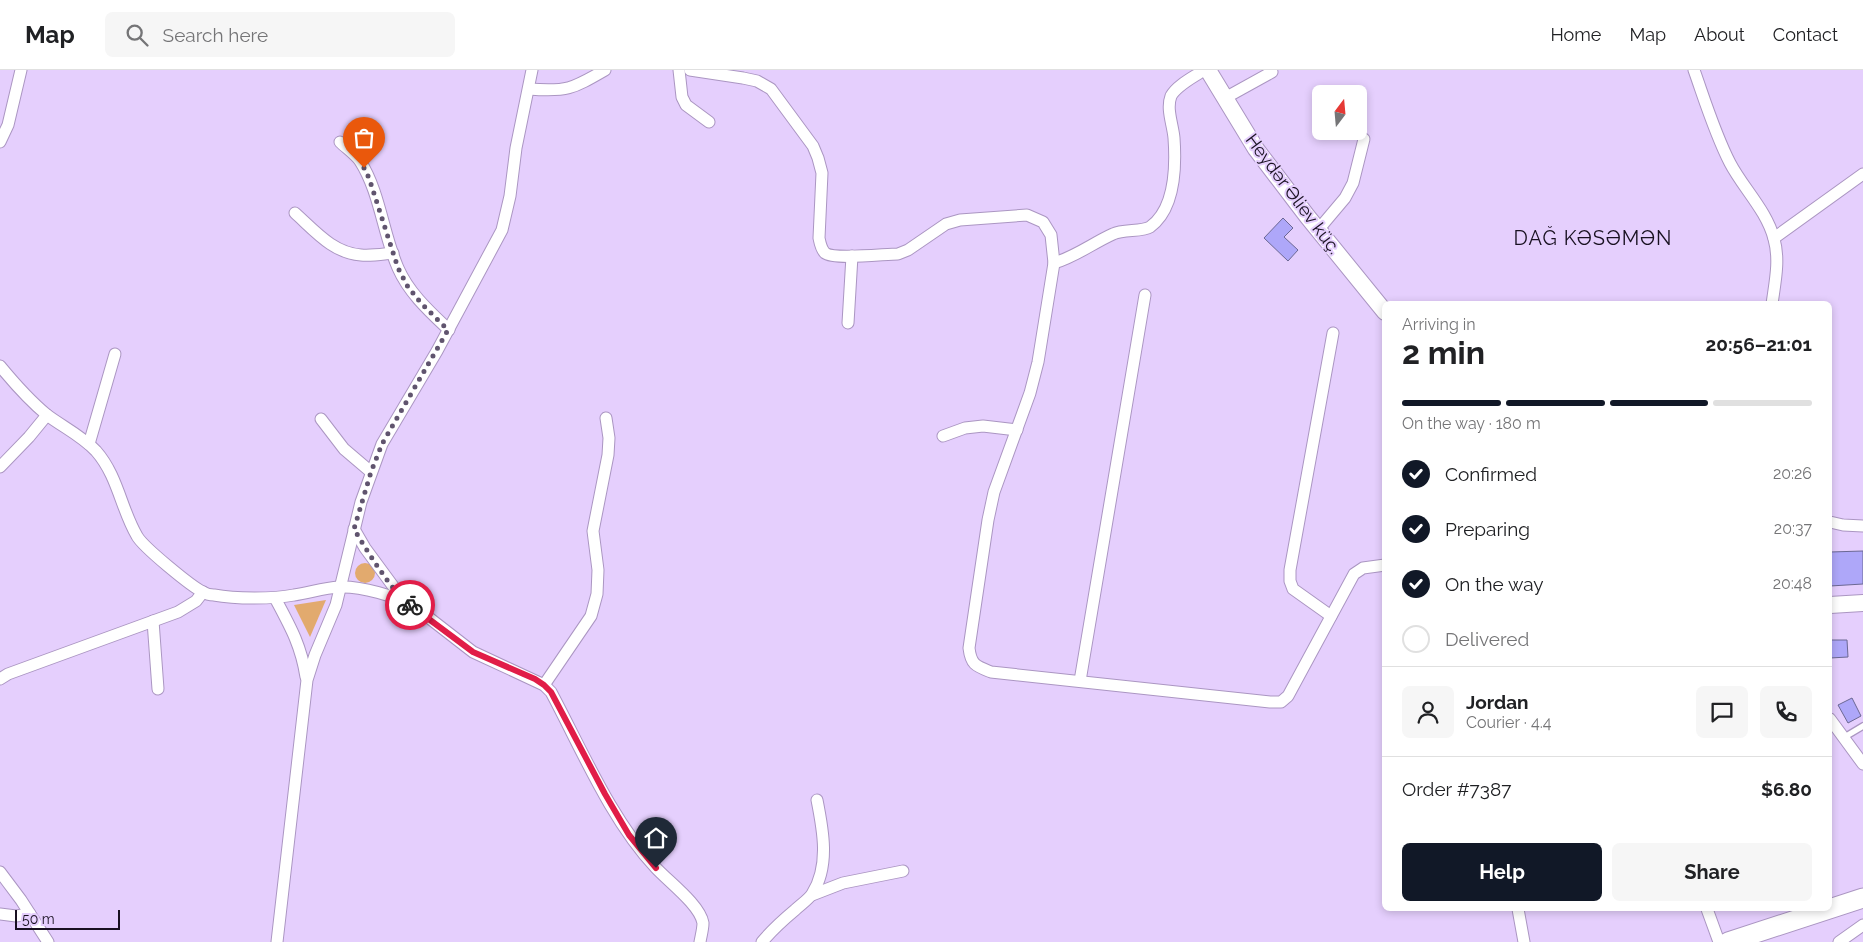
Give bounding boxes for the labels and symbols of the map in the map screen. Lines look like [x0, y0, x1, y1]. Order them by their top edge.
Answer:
north arrow [1312, 85, 1368, 140]
pin [343, 117, 385, 168]
street label: Heydər Əliev küç. [1241, 130, 1345, 258]
district label: DAĞ KƏSƏMƏN [1514, 226, 1672, 250]
courier [385, 580, 435, 630]
pin [635, 817, 677, 868]
scale bar [15, 907, 120, 930]

